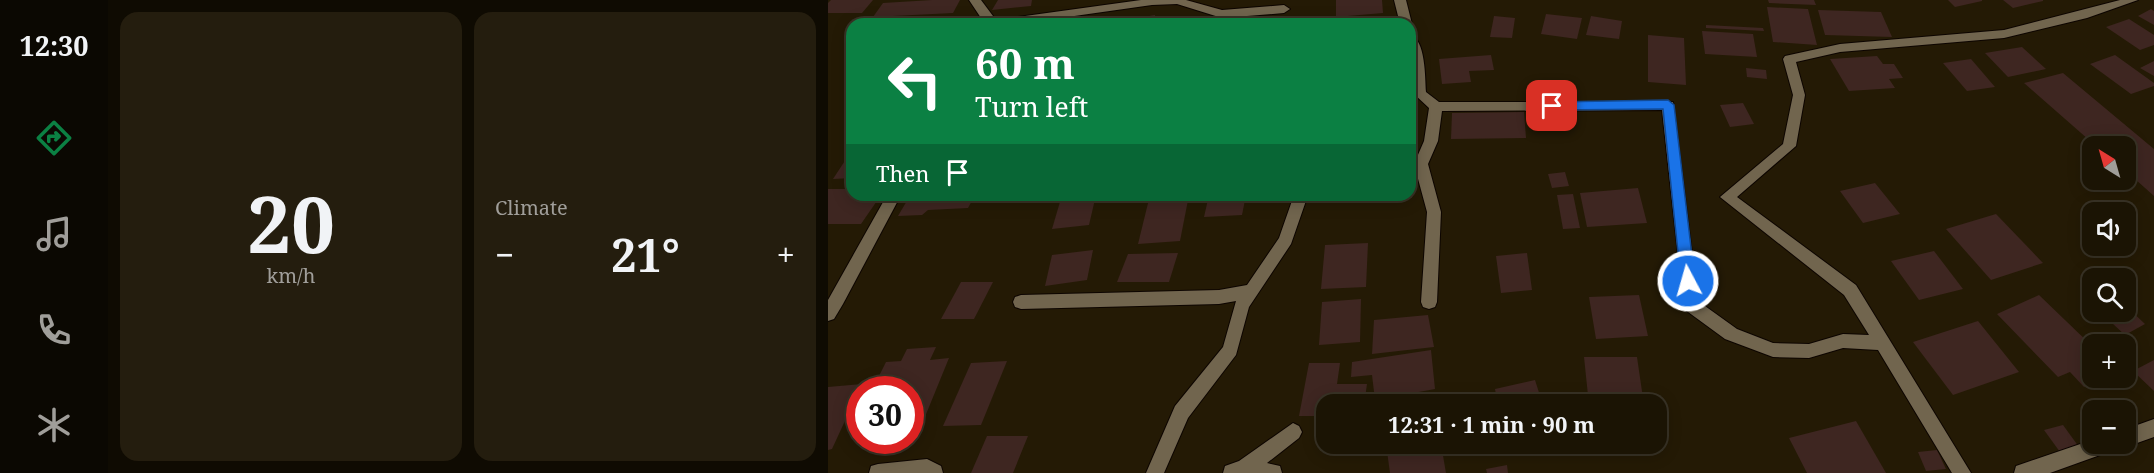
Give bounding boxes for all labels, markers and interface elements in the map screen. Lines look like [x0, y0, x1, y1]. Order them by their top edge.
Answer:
text: 12:30 [19, 27, 89, 64]
text: 60 m [975, 34, 1075, 91]
icon: left [876, 42, 954, 120]
pin [1526, 80, 1577, 131]
text: Turn left [975, 88, 1088, 125]
icon: arrive [1535, 89, 1568, 122]
icon: directions [33, 117, 75, 159]
north arrow [2082, 136, 2136, 190]
map controls [2082, 136, 2136, 454]
icon: arrive [941, 156, 974, 189]
text: Then [876, 158, 929, 188]
text: 20 [247, 170, 335, 276]
text: Climate [495, 194, 568, 221]
button: sound [2082, 202, 2136, 256]
icon: music [33, 213, 75, 255]
text: 21° [611, 224, 680, 285]
text: − [495, 232, 514, 277]
text: + [777, 232, 795, 277]
position arrow [1656, 249, 1720, 313]
text: km/h [266, 262, 316, 289]
button: search [2082, 268, 2136, 322]
icon: phone [33, 309, 75, 351]
button: + [2082, 334, 2136, 388]
speed limit sign: 30 [846, 376, 924, 454]
button: − [2082, 400, 2136, 454]
icon: climate [33, 404, 75, 446]
text: 12:31 · 1 min · 90 m [1388, 409, 1595, 439]

